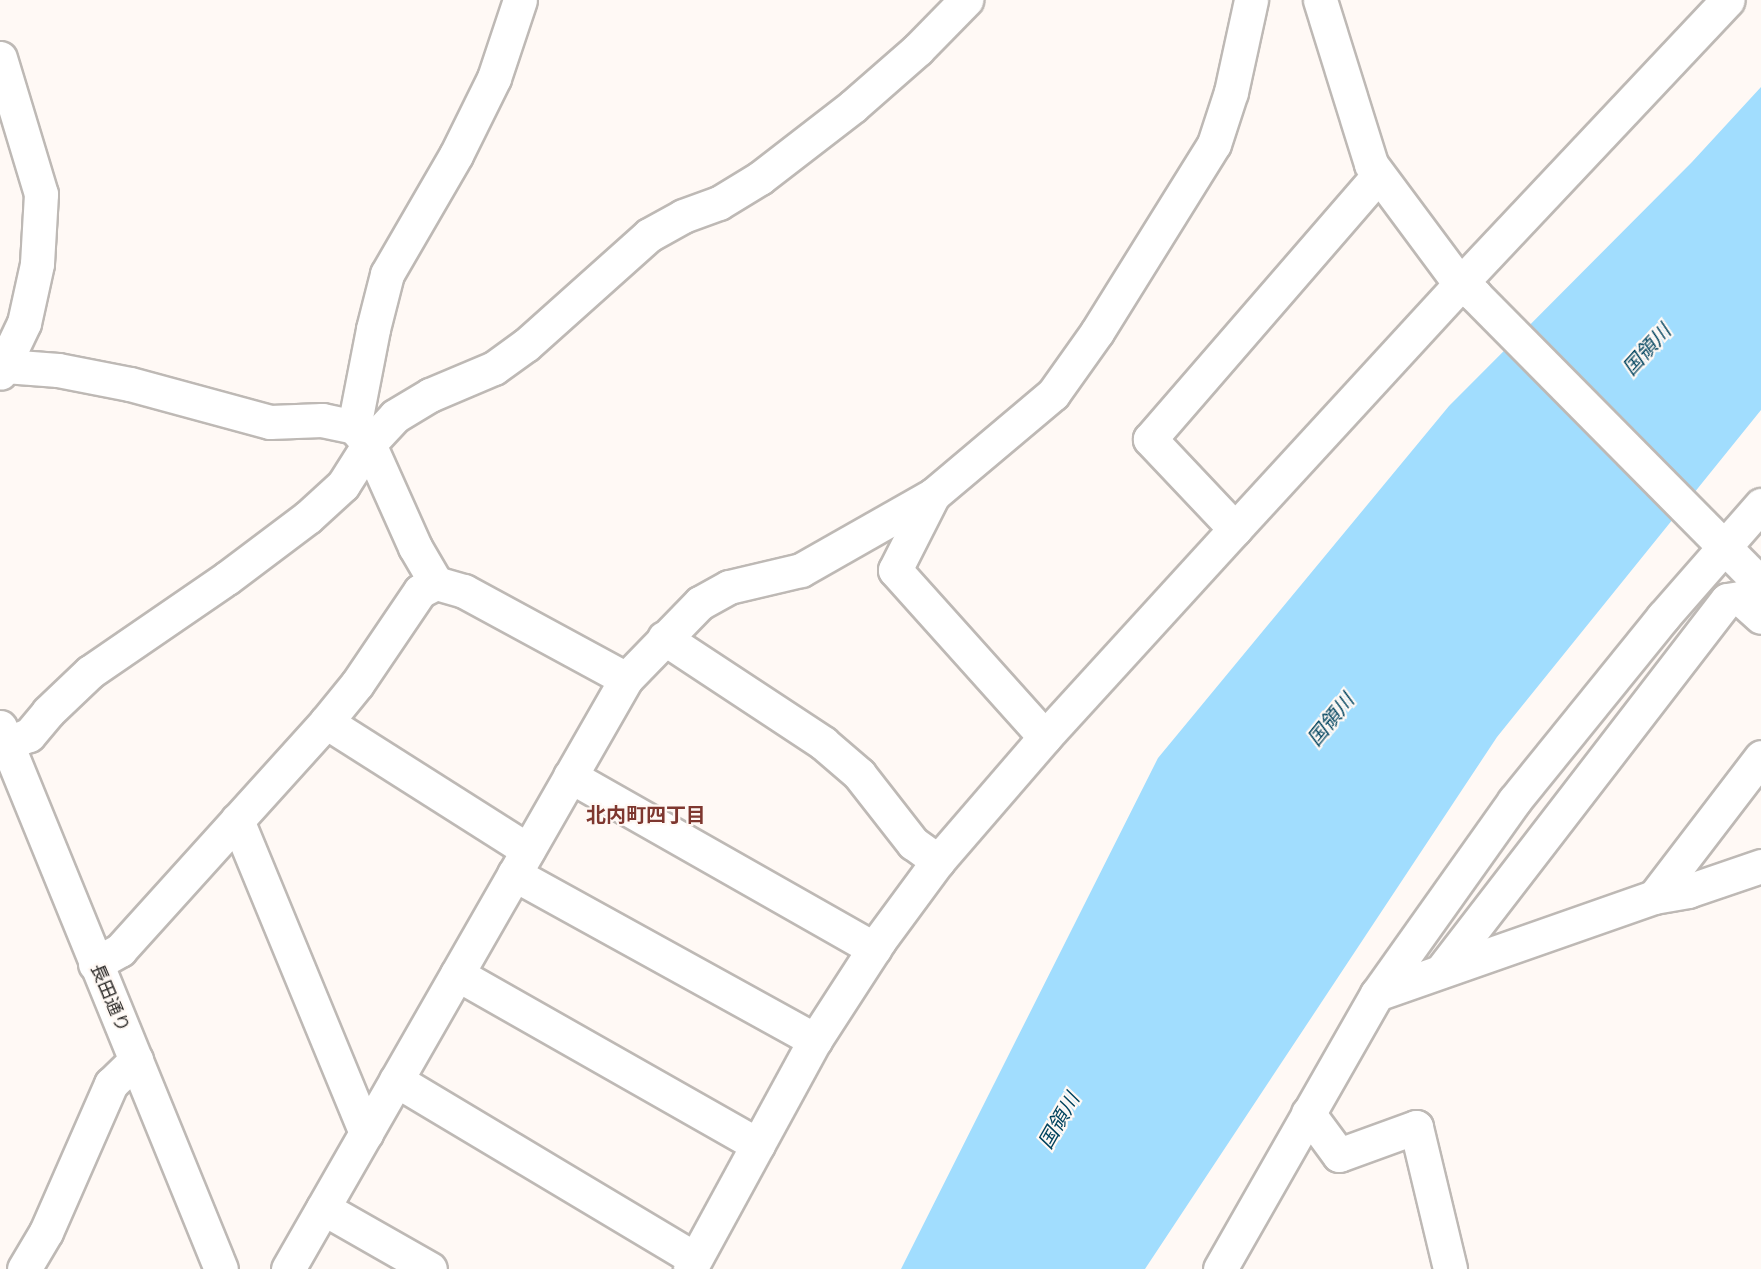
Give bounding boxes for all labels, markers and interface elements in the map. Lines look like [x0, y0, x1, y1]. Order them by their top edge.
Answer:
water label: 国領川 [1618, 320, 1676, 380]
water label: 国領川 [1303, 689, 1359, 751]
district label: 北内町四丁目 [586, 803, 706, 827]
street label: 長田通り [86, 961, 134, 1035]
water label: 国領川 [1034, 1089, 1084, 1153]

